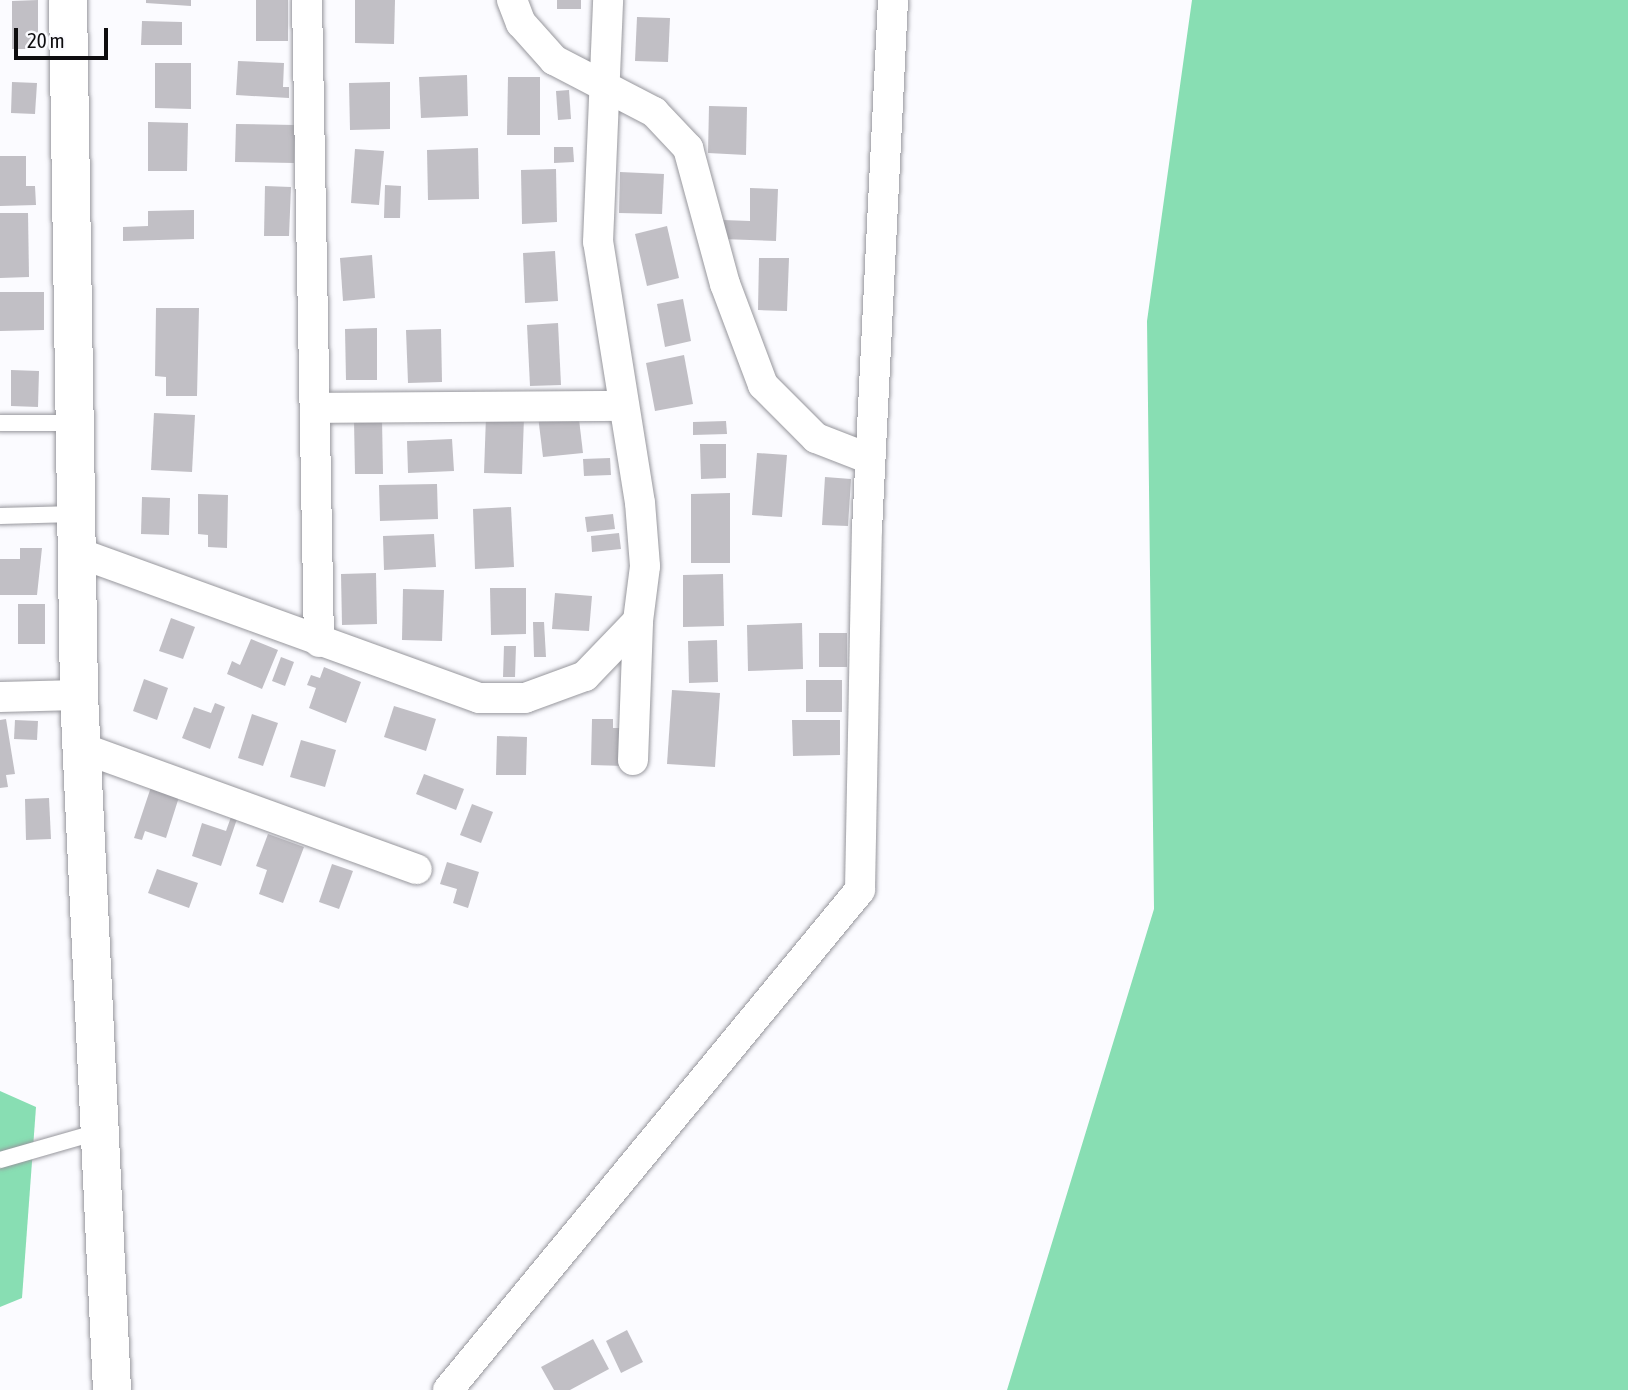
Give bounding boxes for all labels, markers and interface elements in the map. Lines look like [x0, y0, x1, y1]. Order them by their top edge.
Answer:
scale bar [18, 14, 112, 58]
text: 20 m [27, 28, 65, 52]

